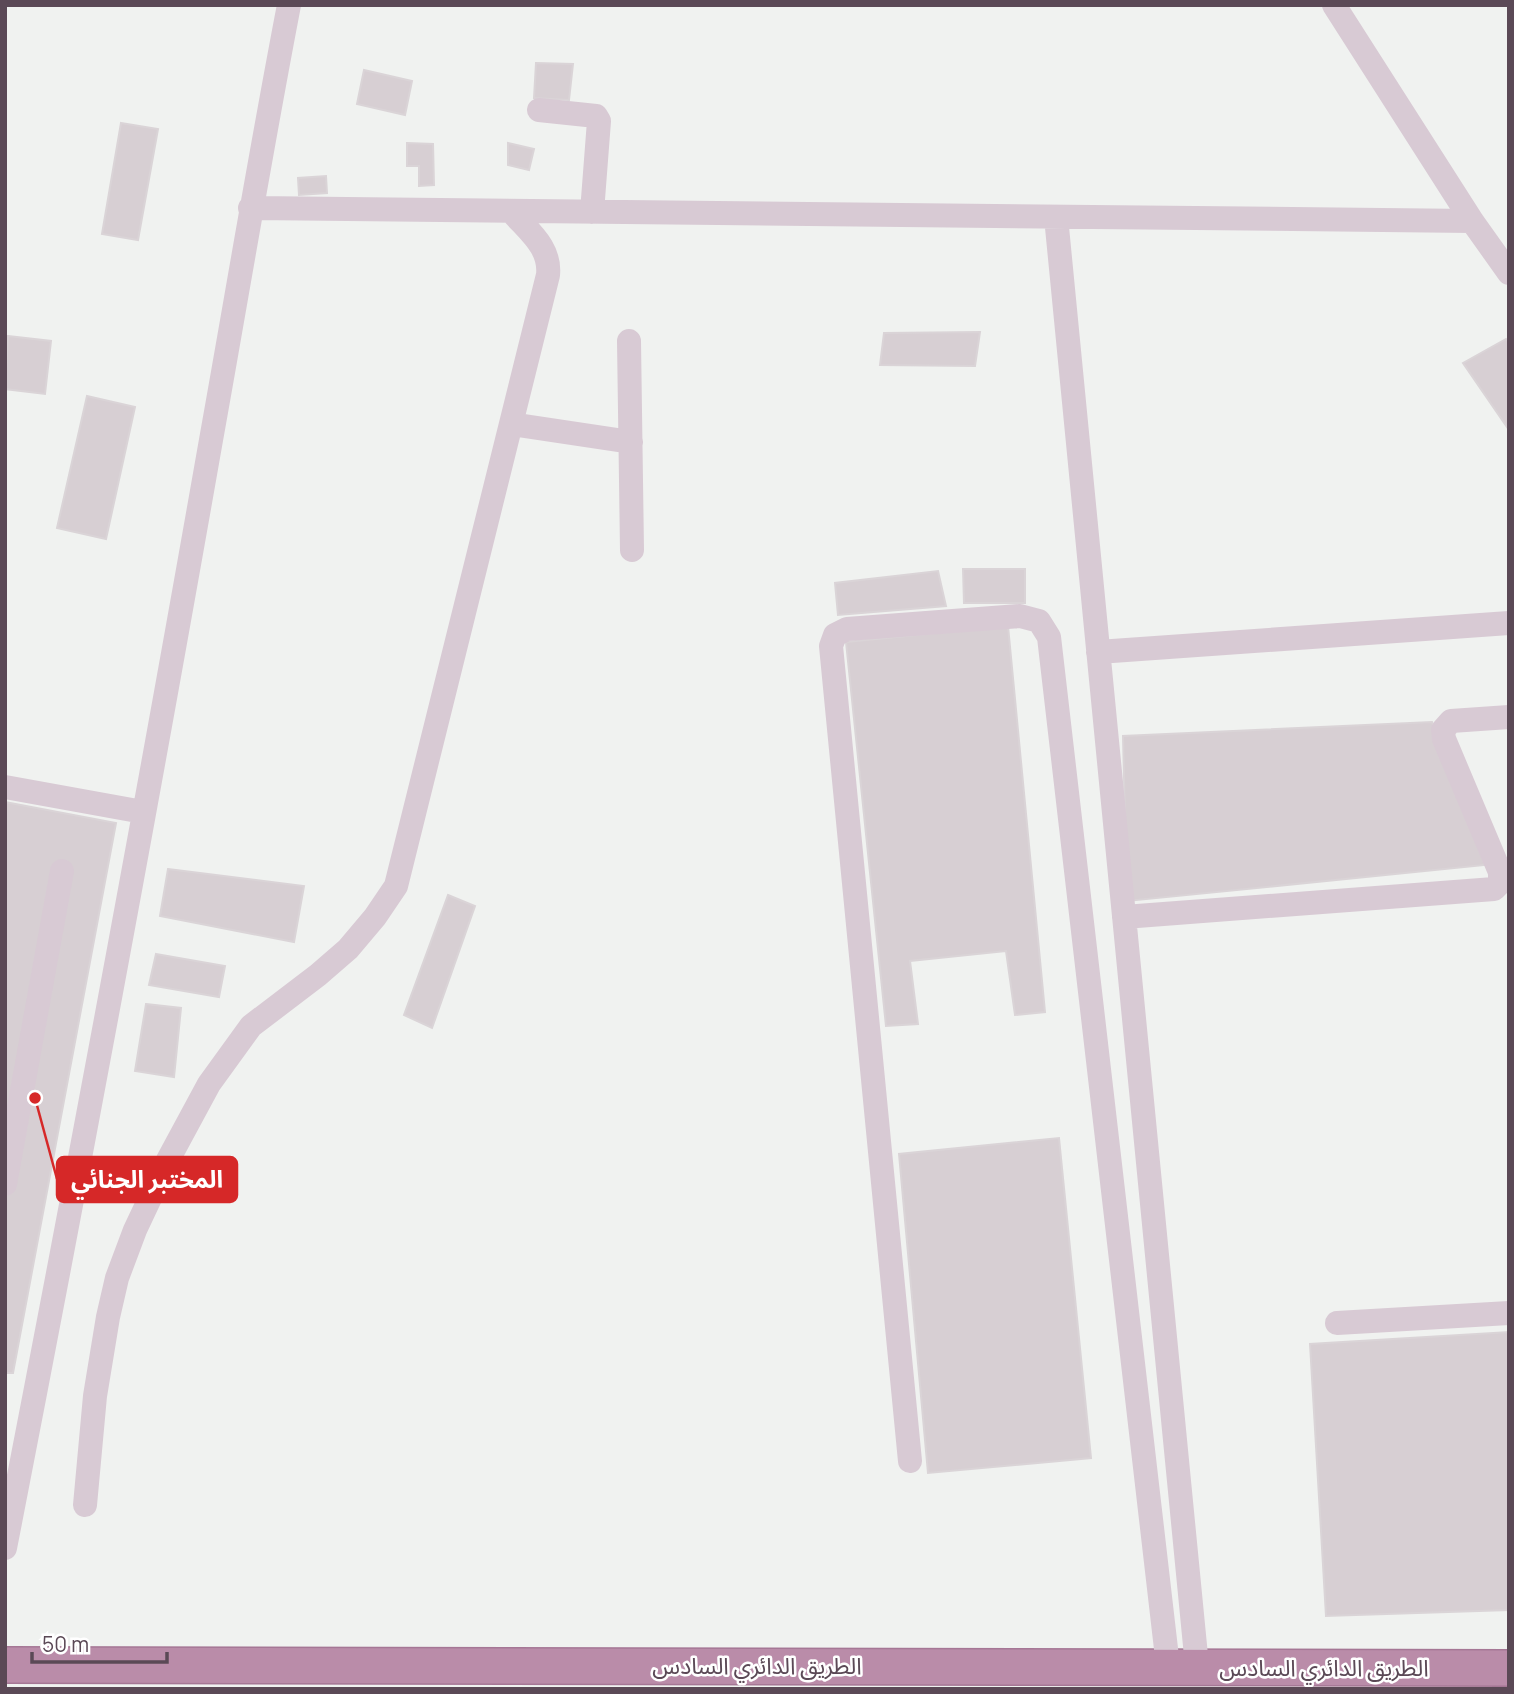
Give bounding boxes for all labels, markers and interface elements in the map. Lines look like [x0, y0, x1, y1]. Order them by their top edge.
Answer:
callout: المختبر الجنائي [57, 1157, 237, 1202]
text: المختبر الجنائي [71, 1162, 223, 1200]
scale bar [32, 1620, 166, 1664]
text: 50 m [42, 1630, 89, 1658]
street label: الطريق الدائري السادس [652, 1649, 862, 1683]
street label: الطريق الدائري السادس [1219, 1651, 1429, 1685]

